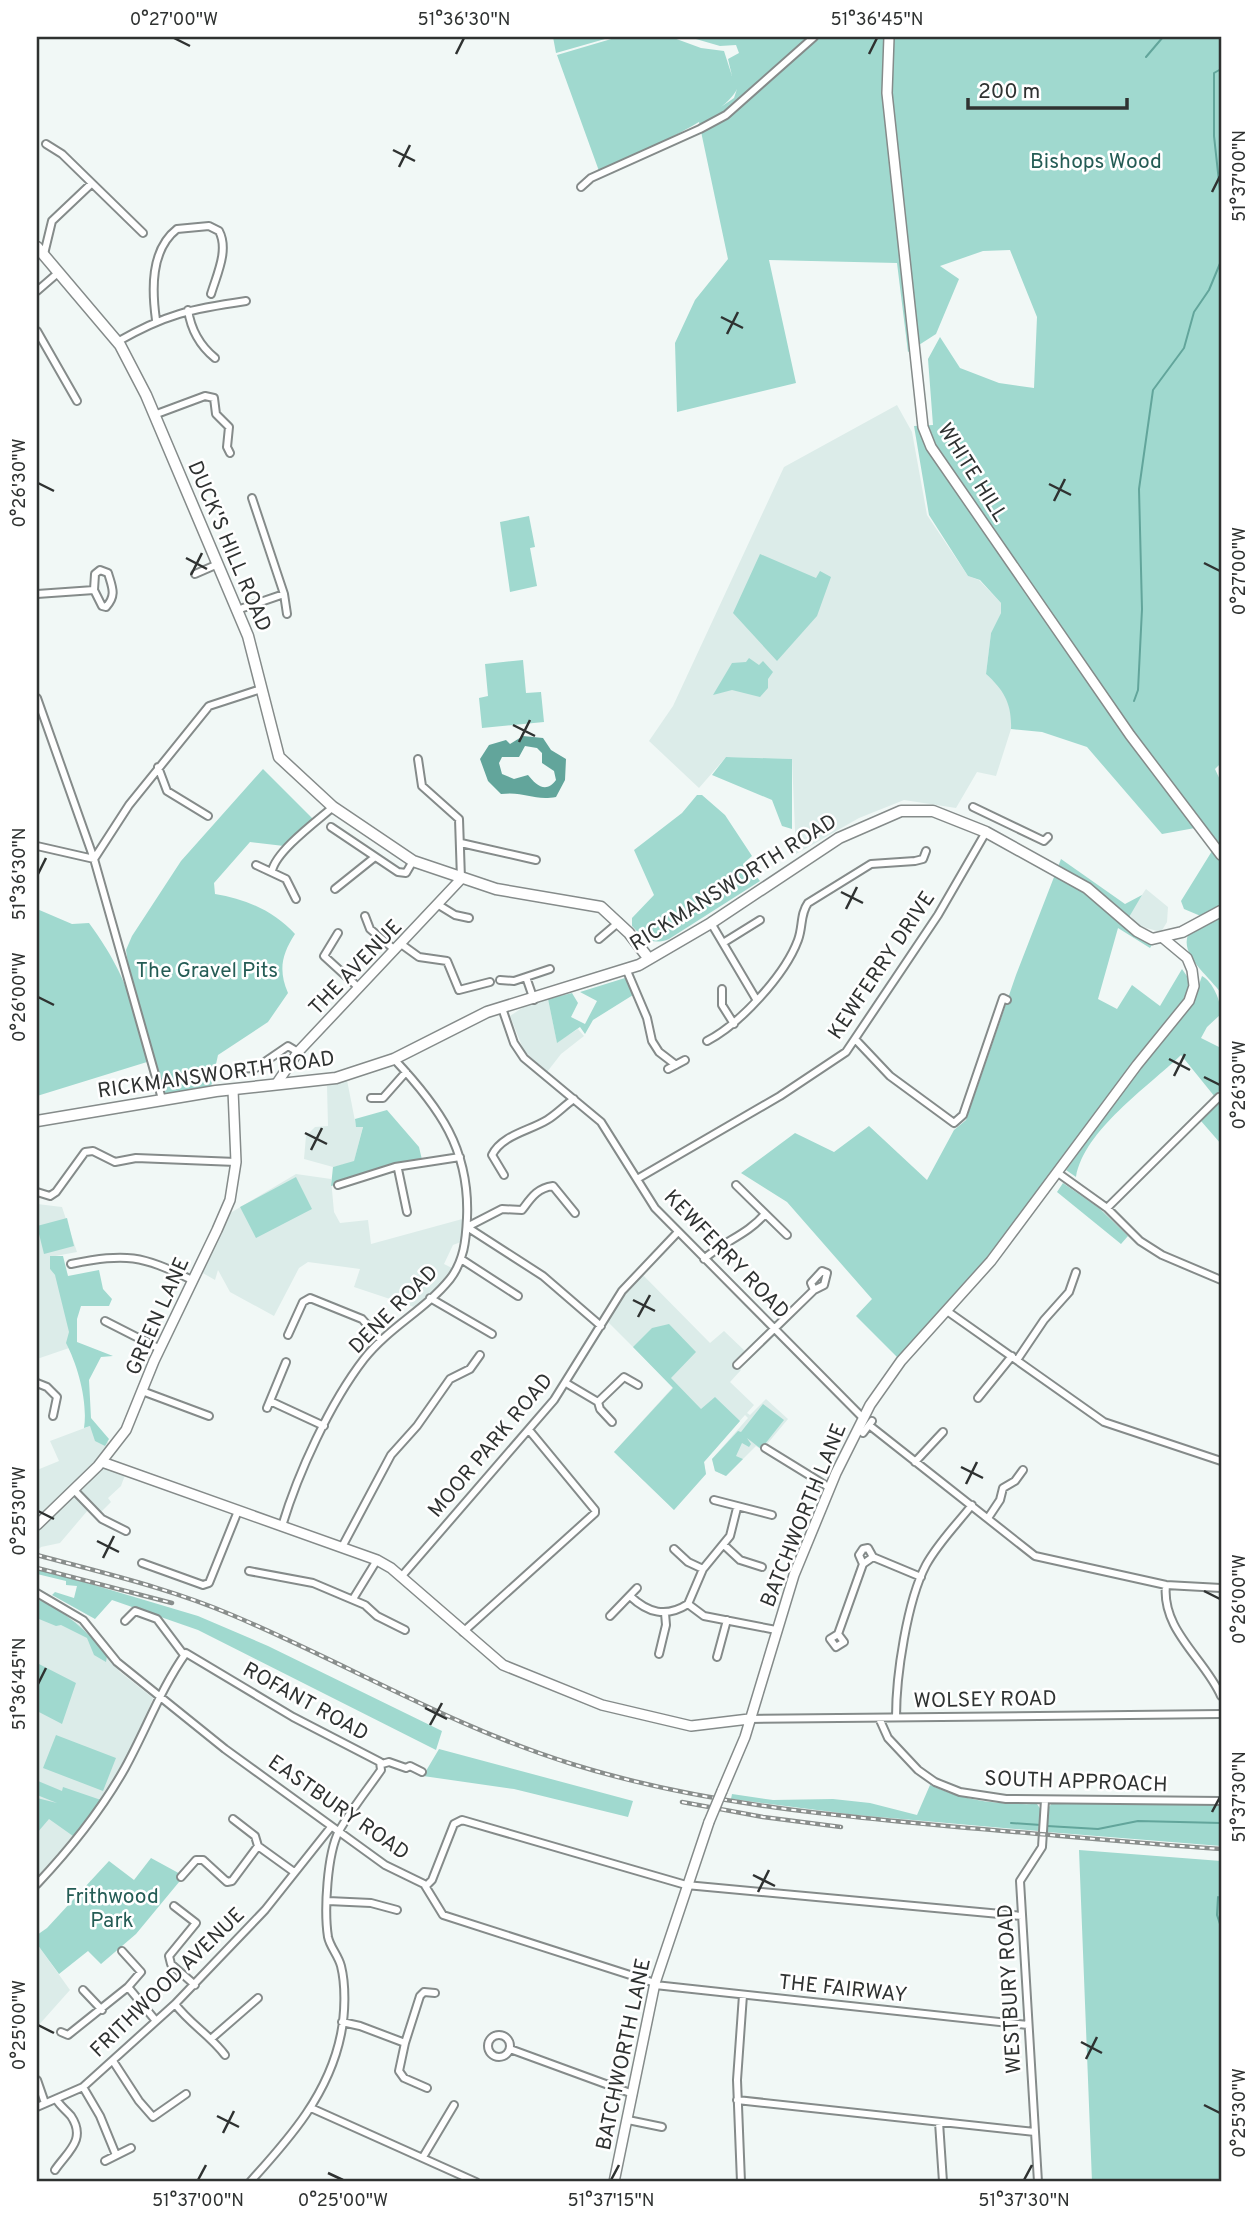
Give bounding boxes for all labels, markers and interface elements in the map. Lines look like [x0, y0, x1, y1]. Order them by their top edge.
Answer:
text: 0°27'00"W [130, 9, 218, 32]
text: 51°36'30"N [418, 9, 510, 32]
text: 51°36'45"N [830, 9, 924, 32]
scale bar [968, 66, 1127, 110]
text: 200 m [978, 79, 1040, 106]
text: 51°37'00"N [1229, 130, 1252, 222]
park label: Bishops Wood [1030, 149, 1162, 176]
street label: WHITE HILL [931, 418, 1013, 527]
text: 0°26'30"W [9, 438, 32, 528]
street label: DUCK'S HILL ROAD [180, 457, 277, 636]
text: 0°27'00"W [1229, 527, 1252, 615]
street label: RICKMANSWORTH ROAD [625, 808, 842, 958]
text: 51°36'30"N [9, 828, 32, 920]
street label: KEWFERRY DRIVE [823, 887, 942, 1045]
street label: THE AVENUE [303, 914, 409, 1022]
text: 0°26'00"W [9, 952, 32, 1042]
park label: The Gravel Pits [136, 958, 278, 985]
text: 0°26'30"W [1229, 1040, 1252, 1130]
street label: RICKMANSWORTH ROAD [96, 1045, 337, 1105]
street label: KEWFERRY ROAD [657, 1185, 795, 1325]
street label: GREEN LANE [120, 1253, 196, 1380]
street label: DENE ROAD [344, 1260, 444, 1360]
street label: MOOR PARK ROAD [423, 1368, 559, 1524]
street label: BATCHWORTH LANE [755, 1420, 854, 1611]
text: 0°25'30"W [9, 1466, 32, 1556]
text: 0°26'00"W [1229, 1554, 1252, 1644]
text: 51°36'45"N [9, 1637, 32, 1731]
street label: ROFANT ROAD [238, 1657, 373, 1748]
street label: WOLSEY ROAD [913, 1686, 1057, 1715]
street label: EASTBURY ROAD [262, 1749, 414, 1867]
text: 51°37'30"N [1229, 1751, 1252, 1843]
street label: SOUTH APPROACH [984, 1766, 1168, 1799]
park label: Frithwood Park [65, 1884, 159, 1935]
street label: FRITHWOOD AVENUE [85, 1902, 251, 2064]
street label: WESTBURY ROAD [993, 1903, 1028, 2074]
street label: BATCHWORTH LANE [591, 1956, 658, 2153]
street label: THE FAIRWAY [777, 1969, 909, 2010]
text: 0°25'00"W [9, 1980, 32, 2070]
text: 0°25'30"W [1229, 2068, 1252, 2158]
text: 51°37'00"N [152, 2190, 244, 2213]
text: 0°25'00"W [298, 2190, 388, 2213]
text: 51°37'15"N [567, 2190, 655, 2213]
text: 51°37'30"N [978, 2190, 1070, 2213]

